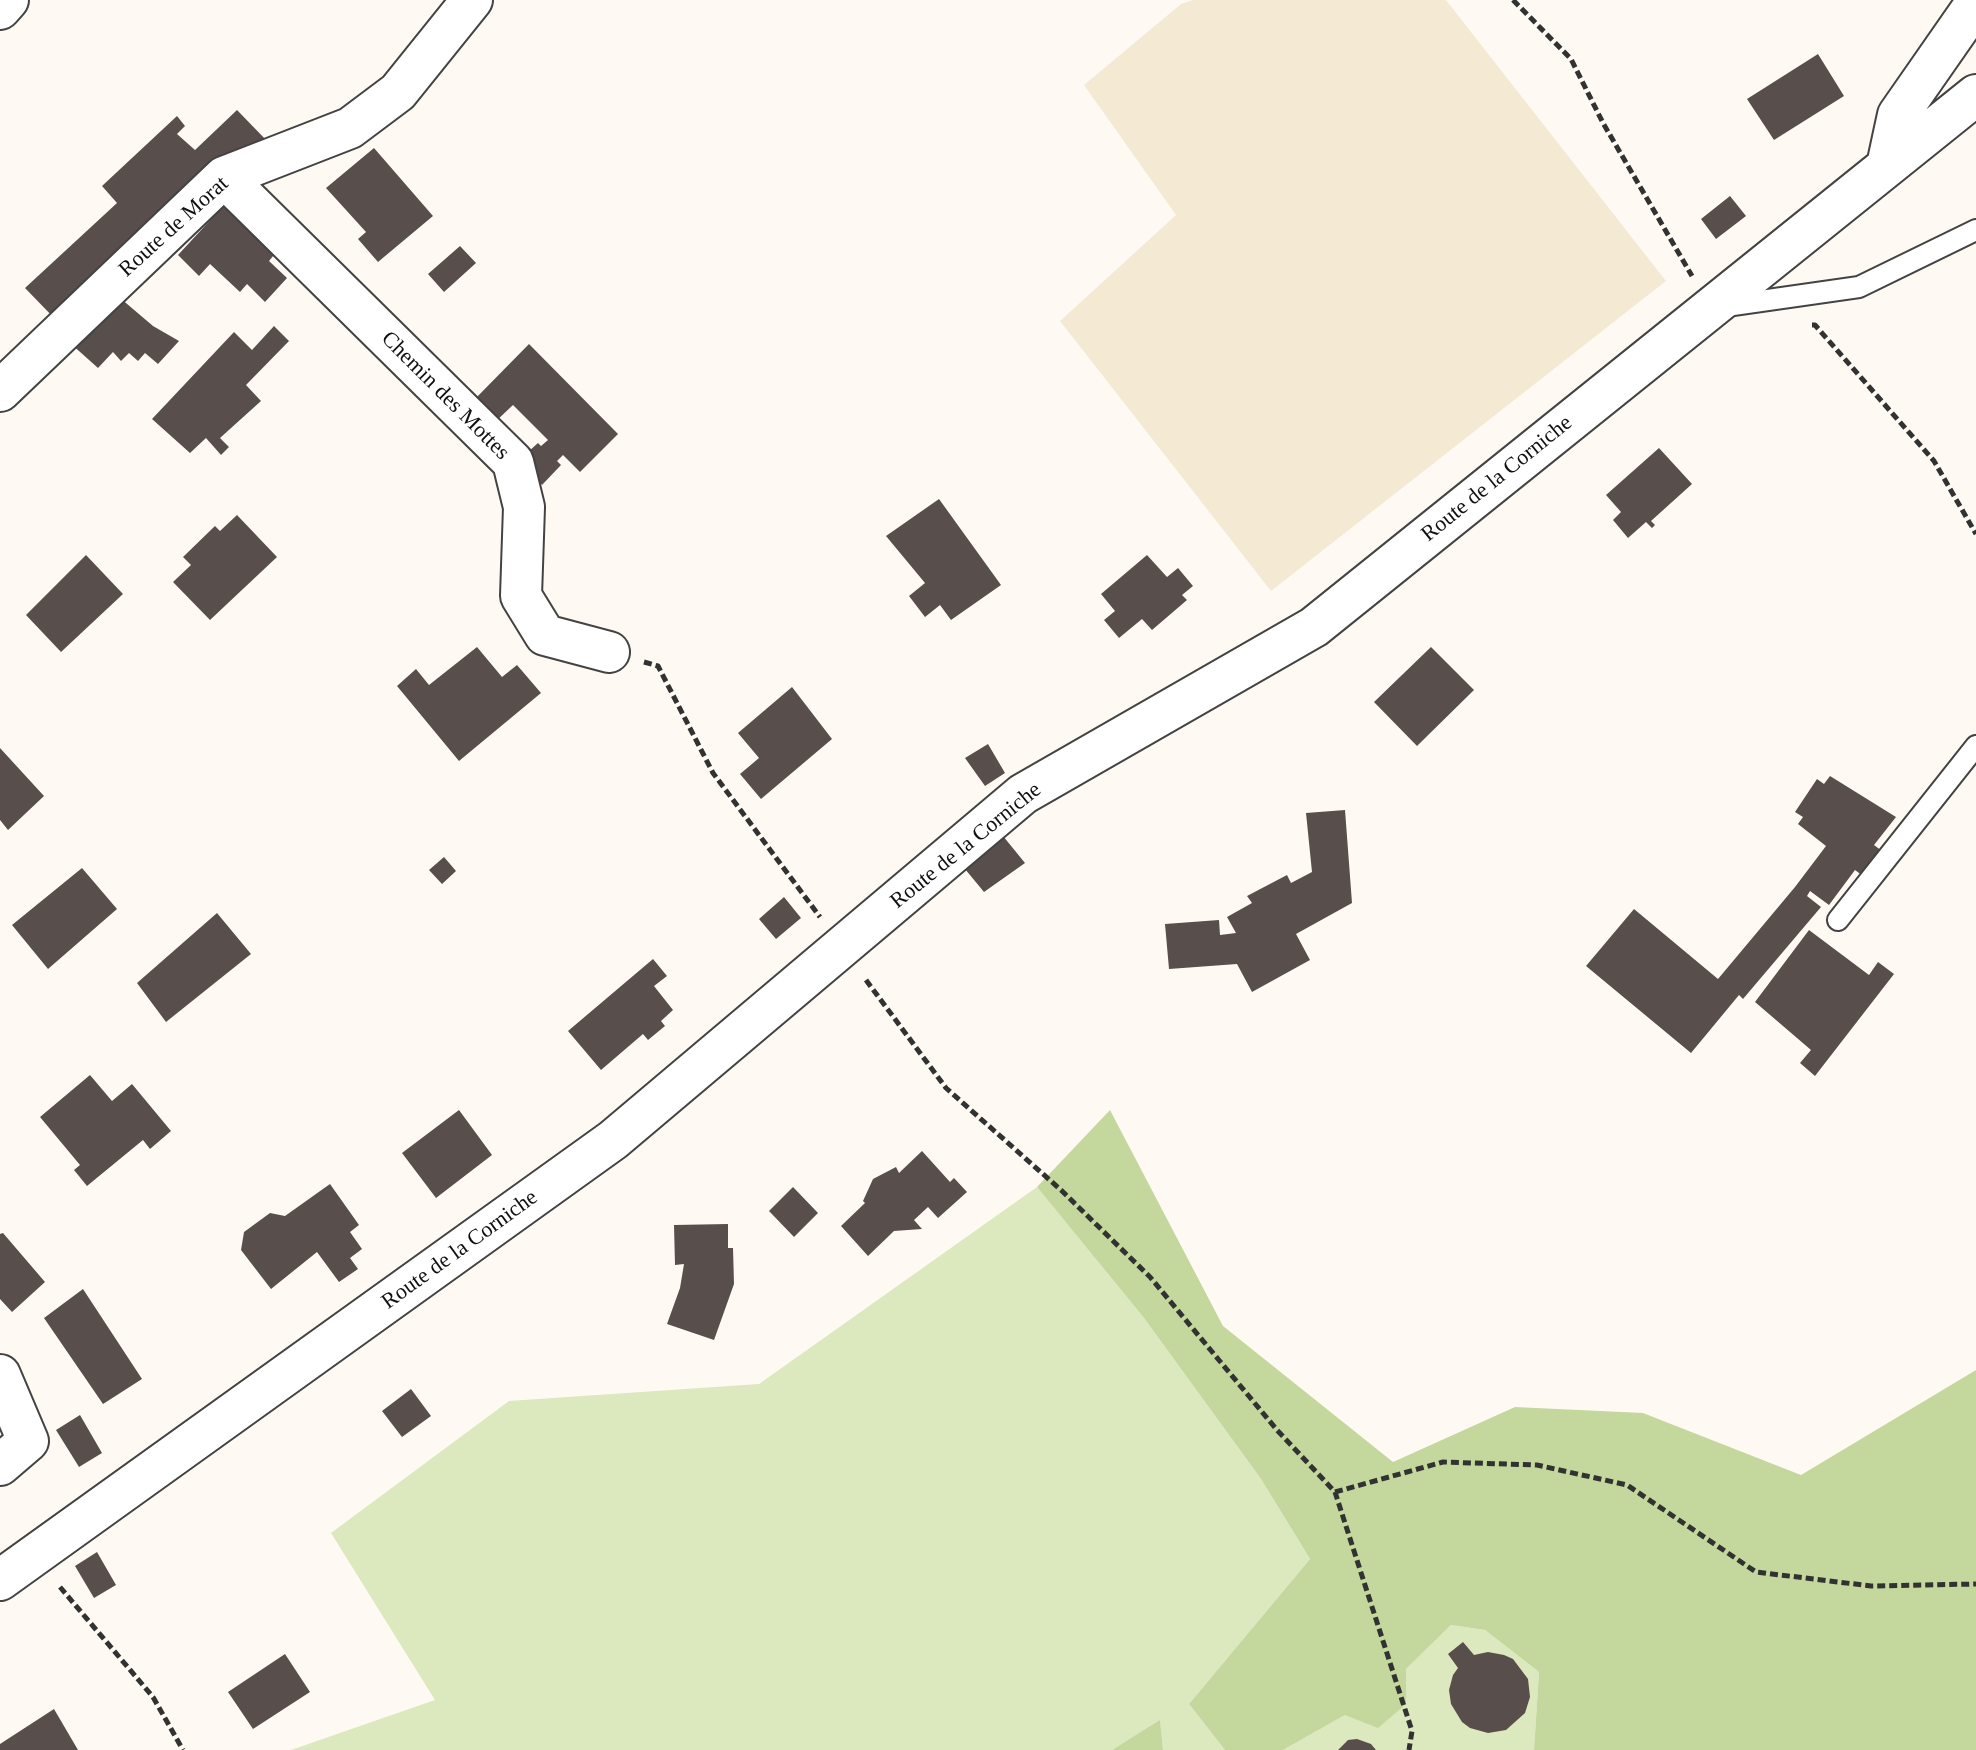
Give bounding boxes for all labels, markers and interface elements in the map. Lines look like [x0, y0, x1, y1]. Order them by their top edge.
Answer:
street label: Route de Morat [114, 171, 234, 283]
street label: Chemin des Mottes [375, 326, 515, 466]
street label: Route de la Corniche [1416, 410, 1578, 548]
street label: Route de la Corniche [885, 777, 1047, 915]
street label: Route de la Corniche [377, 1185, 543, 1315]

